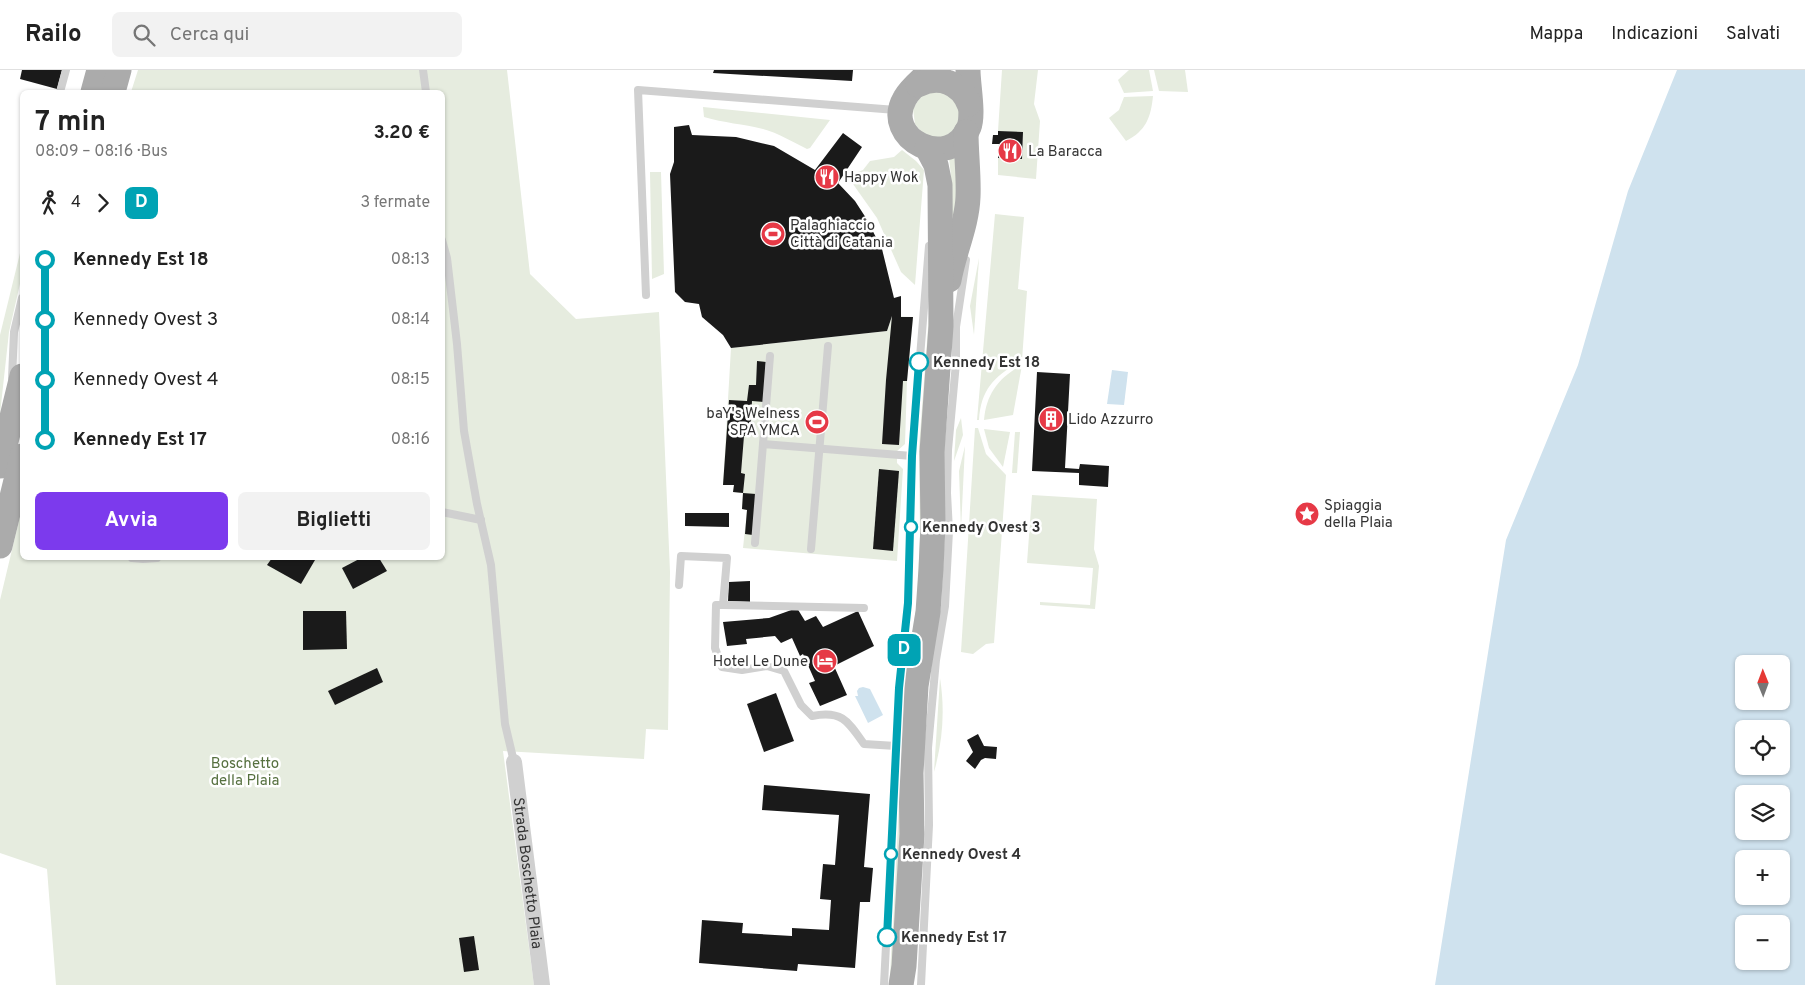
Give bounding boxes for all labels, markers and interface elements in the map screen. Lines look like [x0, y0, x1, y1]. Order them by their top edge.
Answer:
search box [112, 12, 462, 57]
text: Railo [25, 20, 82, 50]
icon: search [130, 21, 158, 49]
text: Cerca qui [170, 23, 249, 47]
text: Mappa [1530, 23, 1583, 46]
text: Indicazioni [1611, 23, 1698, 46]
text: Salvati [1726, 23, 1780, 46]
text: 7 min [35, 105, 106, 141]
text: 3.20 € [374, 121, 430, 145]
restaurant icon: La Baracca [997, 138, 1023, 164]
text: 08:09 – 08:16 · Bus [35, 142, 168, 162]
place label: La Baracca [1028, 143, 1102, 162]
restaurant icon: Happy Wok [814, 164, 840, 190]
place label: Happy Wok [844, 169, 919, 188]
icon: walk [35, 189, 63, 217]
icon: forward [89, 189, 117, 217]
text: D [135, 191, 148, 214]
text: 4 [71, 193, 81, 213]
text: 3 fermate [360, 193, 430, 213]
place label: Palaghiaccio Città di Catania [790, 217, 893, 253]
sports icon: Palaghiaccio Città di Catania [760, 221, 786, 247]
text: Kennedy Est 18 [73, 248, 209, 272]
text: 08:13 [391, 250, 430, 270]
text: Kennedy Ovest 3 [73, 308, 218, 332]
text: 08:14 [391, 310, 430, 330]
marker: Kennedy Est 18 [909, 352, 929, 372]
place label: Kennedy Est 18 [933, 354, 1040, 373]
text: Kennedy Ovest 4 [73, 368, 219, 392]
text: 08:15 [390, 370, 430, 390]
place label: baY's Welness SPA YMCA [706, 405, 800, 441]
building icon: Lido Azzurro [1038, 406, 1064, 432]
sports icon: baY's Welness SPA YMCA [804, 409, 830, 435]
place label: Lido Azzurro [1068, 411, 1153, 430]
text: Kennedy Est 17 [73, 428, 207, 452]
text: 08:16 [391, 430, 430, 450]
button: Avvia [35, 492, 228, 550]
button: Biglietti [238, 492, 430, 550]
place label: Spiaggia della Plaia [1324, 497, 1393, 533]
place icon: Spiaggia della Plaia [1294, 501, 1320, 527]
place label: Kennedy Ovest 3 [922, 519, 1041, 538]
marker: Kennedy Ovest 3 [904, 520, 918, 534]
line badge: D [888, 634, 920, 666]
text: D [898, 638, 910, 661]
hotel icon: Hotel Le Dune [812, 648, 838, 674]
place label: Hotel Le Dune [713, 653, 808, 672]
north arrow [1735, 655, 1790, 710]
map controls [1735, 655, 1790, 970]
button: locate [1735, 720, 1790, 775]
park label: Boschetto della Plaia [211, 755, 279, 791]
button: layers [1735, 785, 1790, 840]
street label: Strada Boschetto Plaia [508, 796, 545, 950]
place label: Kennedy Ovest 4 [902, 846, 1021, 865]
marker: Kennedy Ovest 4 [884, 847, 898, 861]
button: + [1735, 850, 1790, 905]
button: − [1735, 915, 1790, 970]
marker: Kennedy Est 17 [877, 927, 897, 947]
place label: Kennedy Est 17 [901, 929, 1007, 948]

